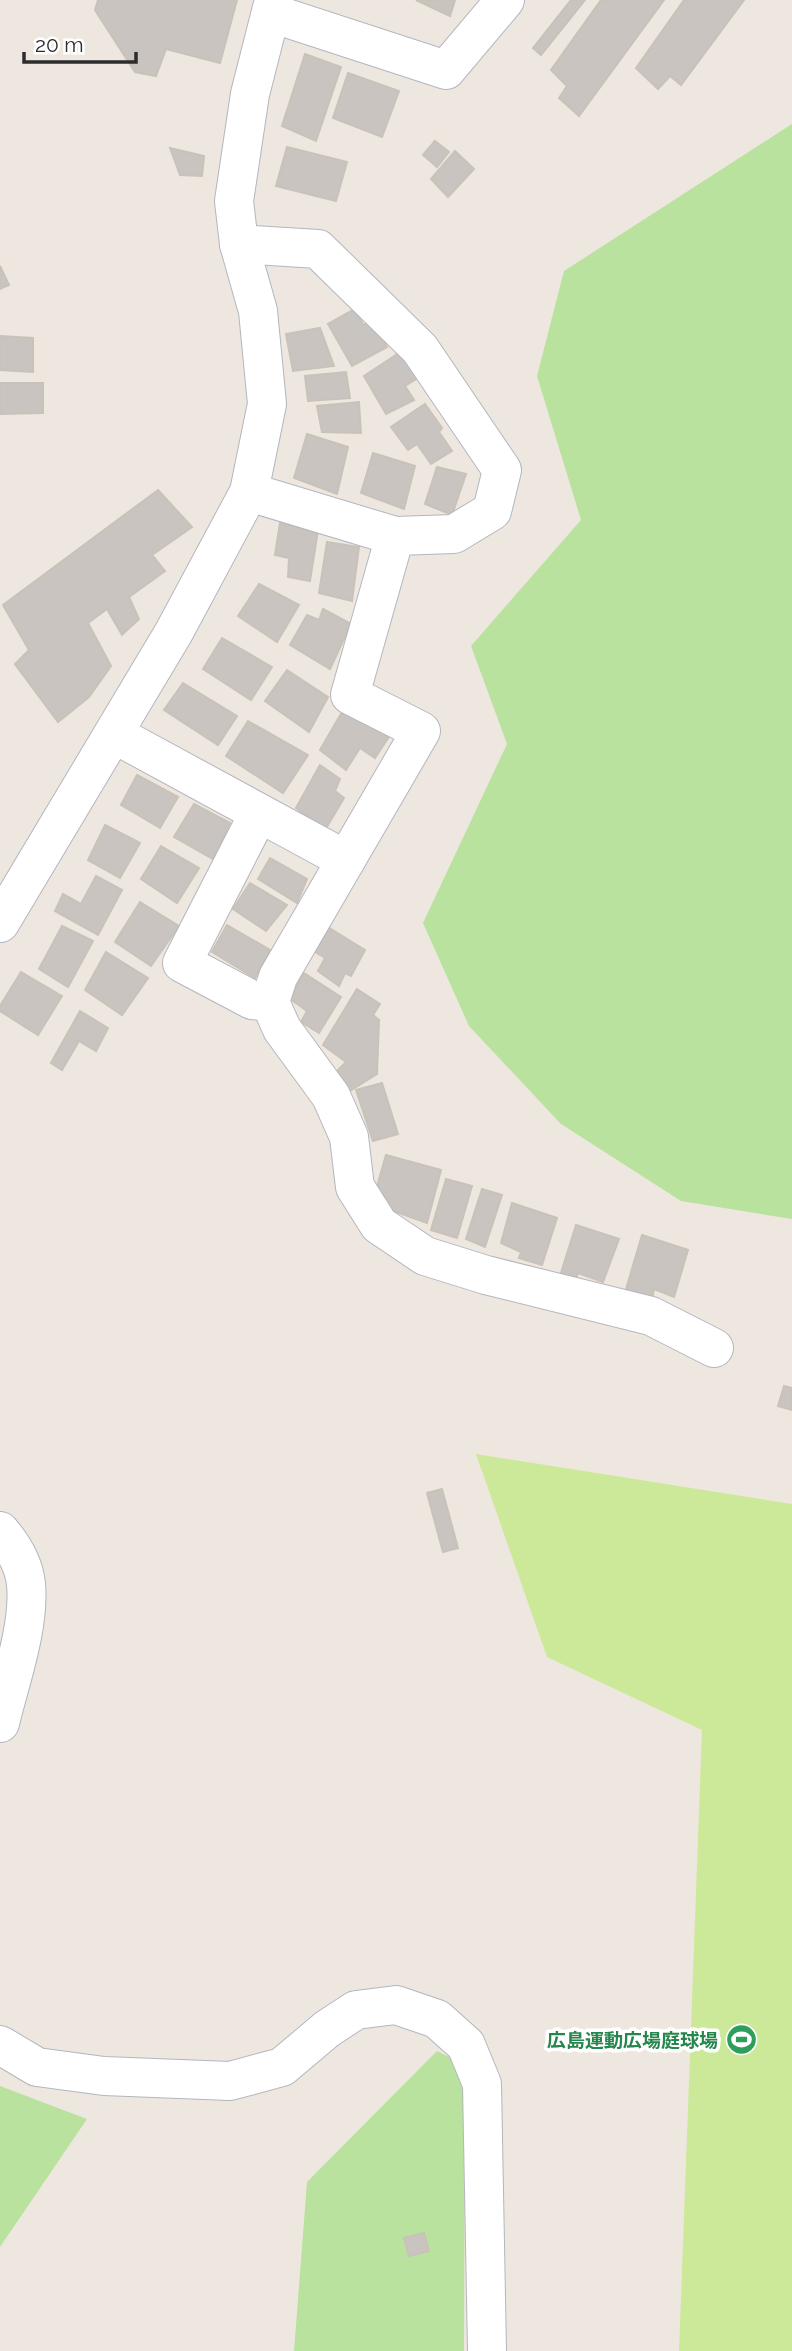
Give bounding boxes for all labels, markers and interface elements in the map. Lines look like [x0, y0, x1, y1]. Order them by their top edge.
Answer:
scale bar [24, 21, 136, 65]
text: 20 m [35, 32, 83, 57]
sports icon: 広島運動広場庭球場 [724, 2023, 758, 2057]
place label: 広島運動広場庭球場 [547, 2029, 718, 2051]

